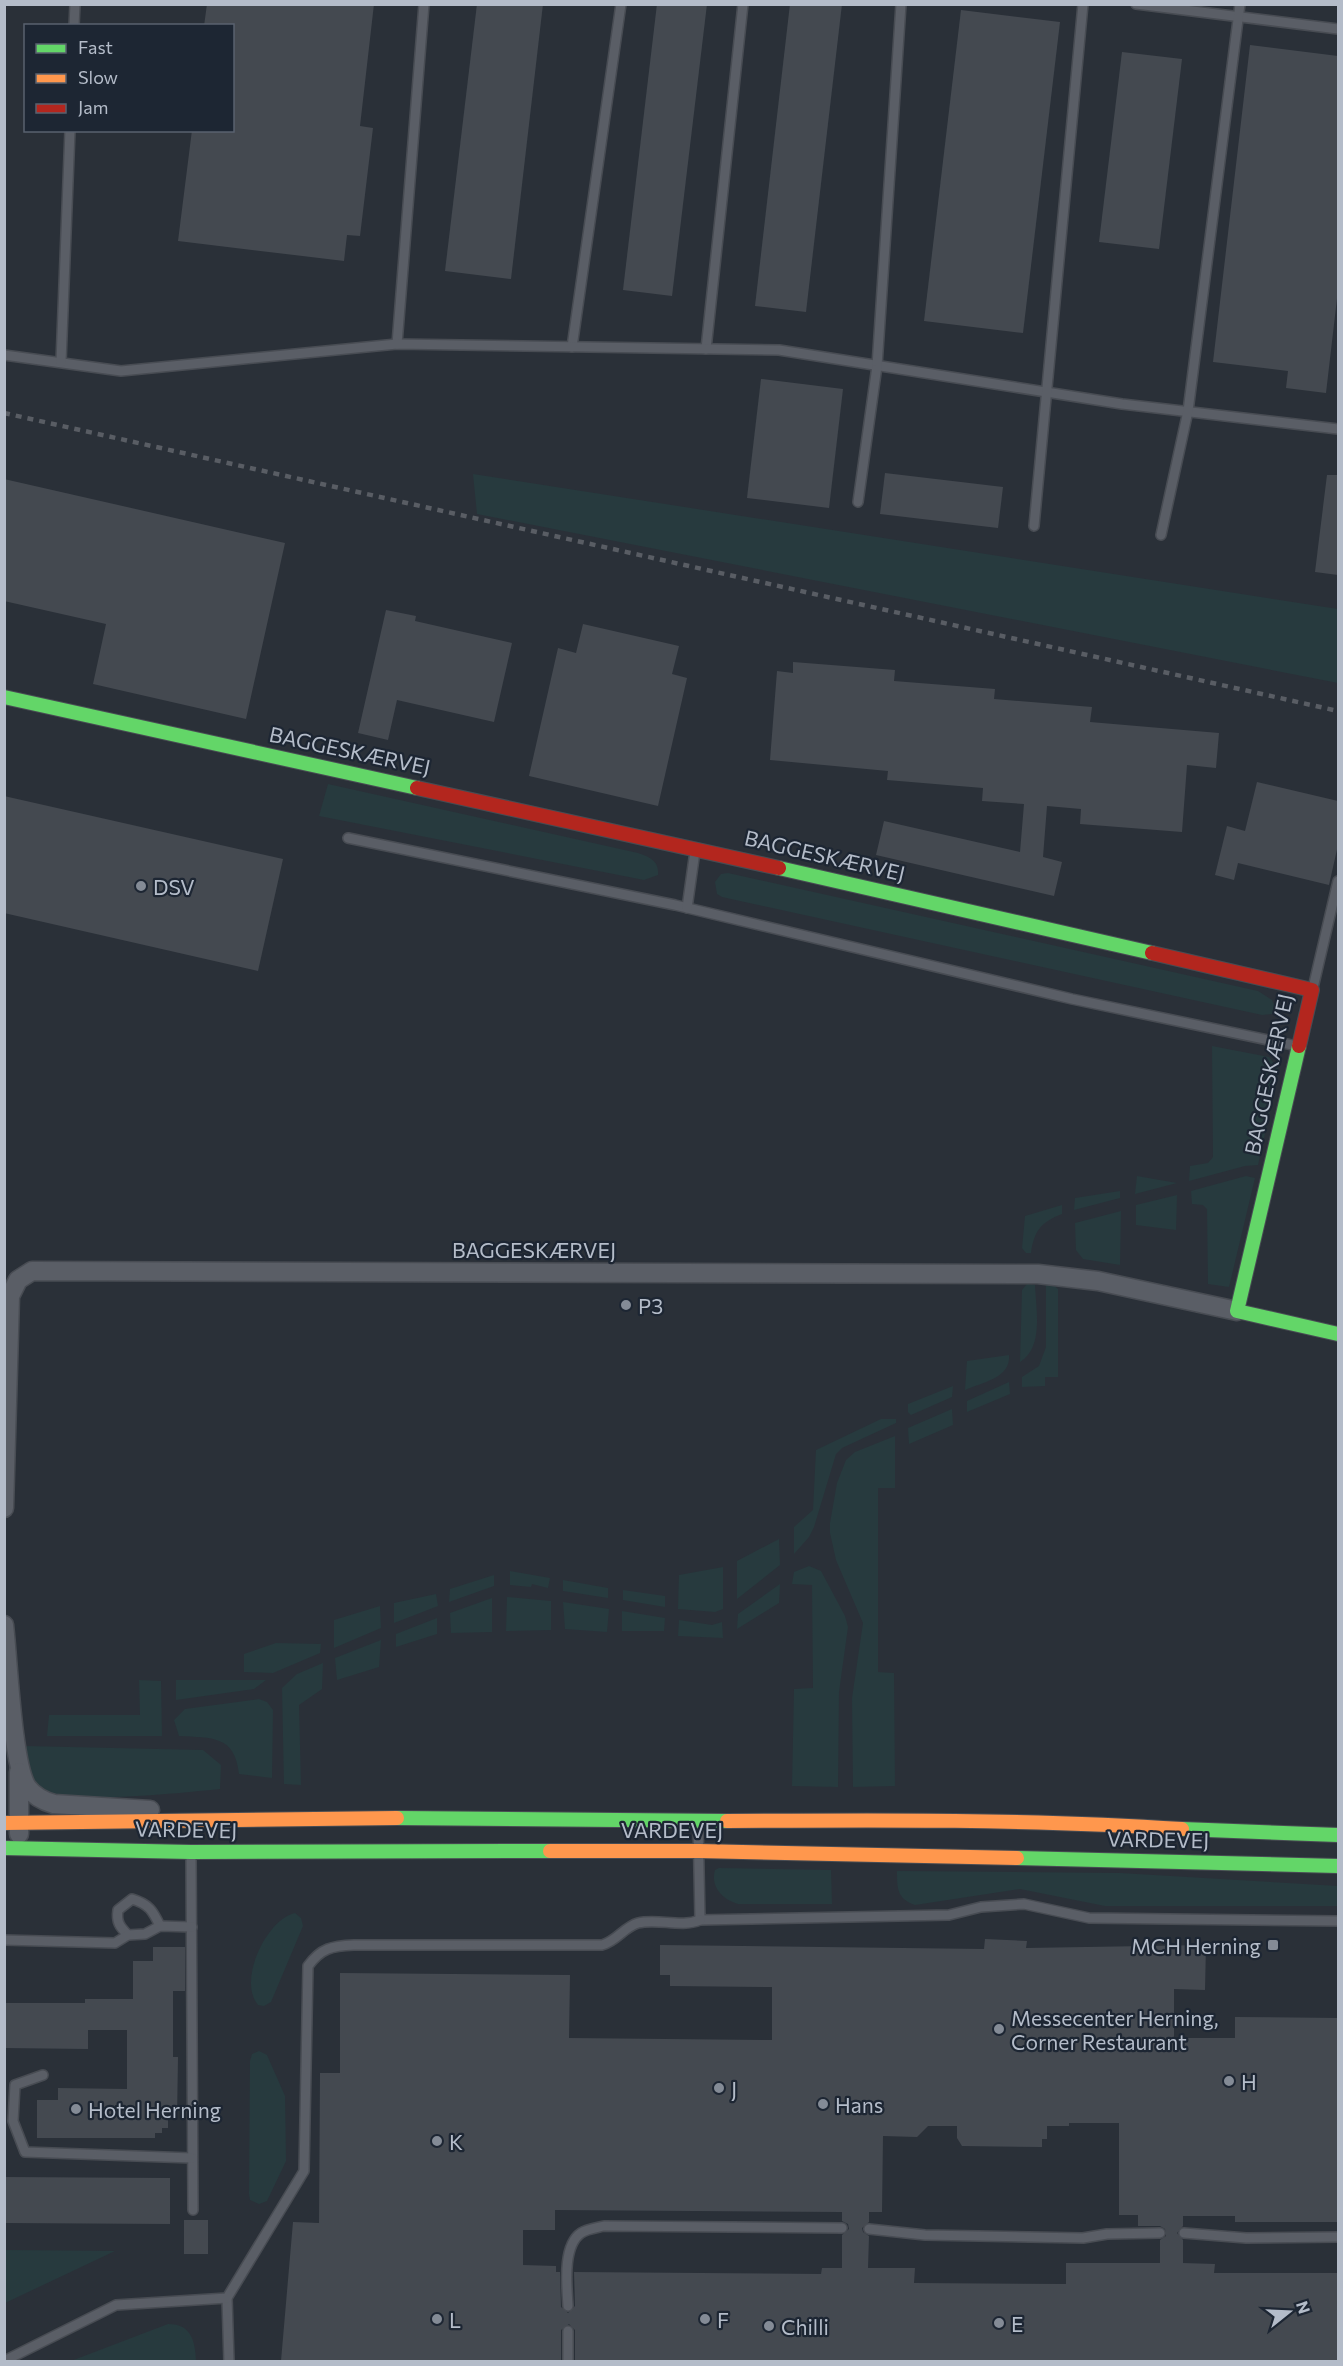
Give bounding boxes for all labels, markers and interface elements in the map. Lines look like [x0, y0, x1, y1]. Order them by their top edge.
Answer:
legend [24, 24, 234, 132]
text: Fast [78, 36, 113, 58]
text: Slow [78, 66, 118, 88]
text: Jam [78, 96, 108, 118]
street label: BAGGESKÆRVEJ [267, 721, 433, 779]
street label: BAGGESKÆRVEJ [742, 824, 908, 886]
place label: DSV [153, 874, 195, 899]
marker: DSV [134, 879, 148, 893]
street label: BAGGESKÆRVEJ [1239, 991, 1297, 1157]
street label: BAGGESKÆRVEJ [452, 1237, 616, 1262]
place label: P3 [638, 1293, 663, 1318]
marker: P3 [619, 1298, 633, 1312]
street label: VARDEVEJ [135, 1816, 237, 1842]
street label: VARDEVEJ [621, 1817, 723, 1842]
street label: VARDEVEJ [1107, 1826, 1209, 1852]
place label: MCH Herning [1131, 1933, 1261, 1958]
marker: MCH Herning [1266, 1938, 1280, 1952]
place label: Messecenter Herning, Corner Restaurant [1011, 2005, 1219, 2054]
marker: Messecenter Herning, Corner Restaurant [992, 2022, 1006, 2036]
place label: H [1241, 2069, 1257, 2094]
marker: H [1222, 2074, 1236, 2088]
place label: J [731, 2076, 737, 2101]
marker: J [712, 2081, 726, 2095]
place label: Hans [835, 2092, 883, 2117]
place label: Hotel Herning [88, 2097, 221, 2122]
marker: Hans [816, 2097, 830, 2111]
marker: Hotel Herning [69, 2102, 83, 2116]
place label: K [449, 2129, 463, 2154]
marker: K [430, 2134, 444, 2148]
north arrow [1259, 2282, 1319, 2342]
text: N [1293, 2299, 1315, 2316]
place label: L [449, 2307, 461, 2332]
place label: F [717, 2307, 729, 2332]
place label: E [1011, 2311, 1023, 2336]
marker: L [430, 2312, 444, 2326]
marker: F [698, 2312, 712, 2326]
place label: Chilli [781, 2314, 829, 2339]
marker: E [992, 2316, 1006, 2330]
marker: Chilli [762, 2319, 776, 2333]

